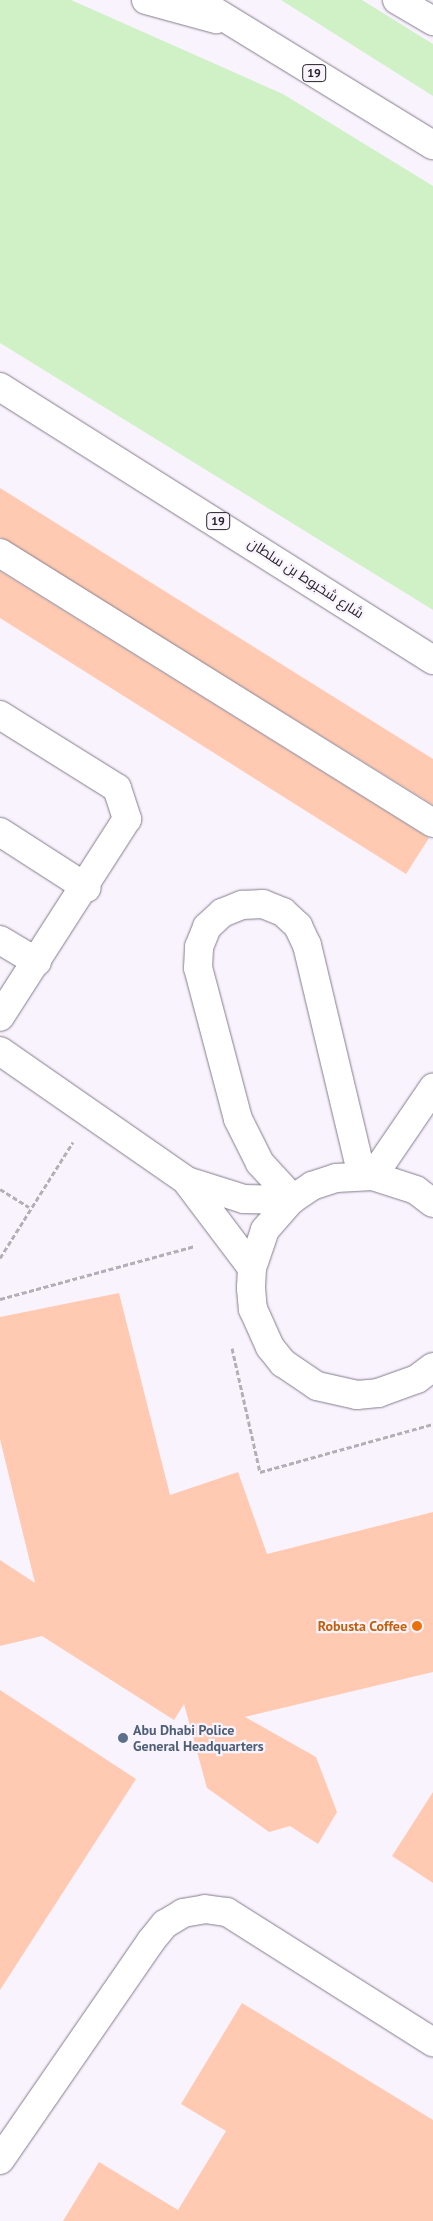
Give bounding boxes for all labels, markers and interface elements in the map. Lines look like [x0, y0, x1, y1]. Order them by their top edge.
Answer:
road number: 19 [302, 64, 326, 82]
road number: 19 [206, 512, 230, 530]
street label: شارع شخبوط بن سلطان [245, 534, 367, 622]
place label: Robusta Coffee [318, 1618, 407, 1634]
marker: Robusta Coffee [411, 1620, 423, 1632]
place label: Abu Dhabi Police General Headquarters [133, 1722, 264, 1754]
marker: Abu Dhabi Police General Headquarters [117, 1732, 129, 1744]

